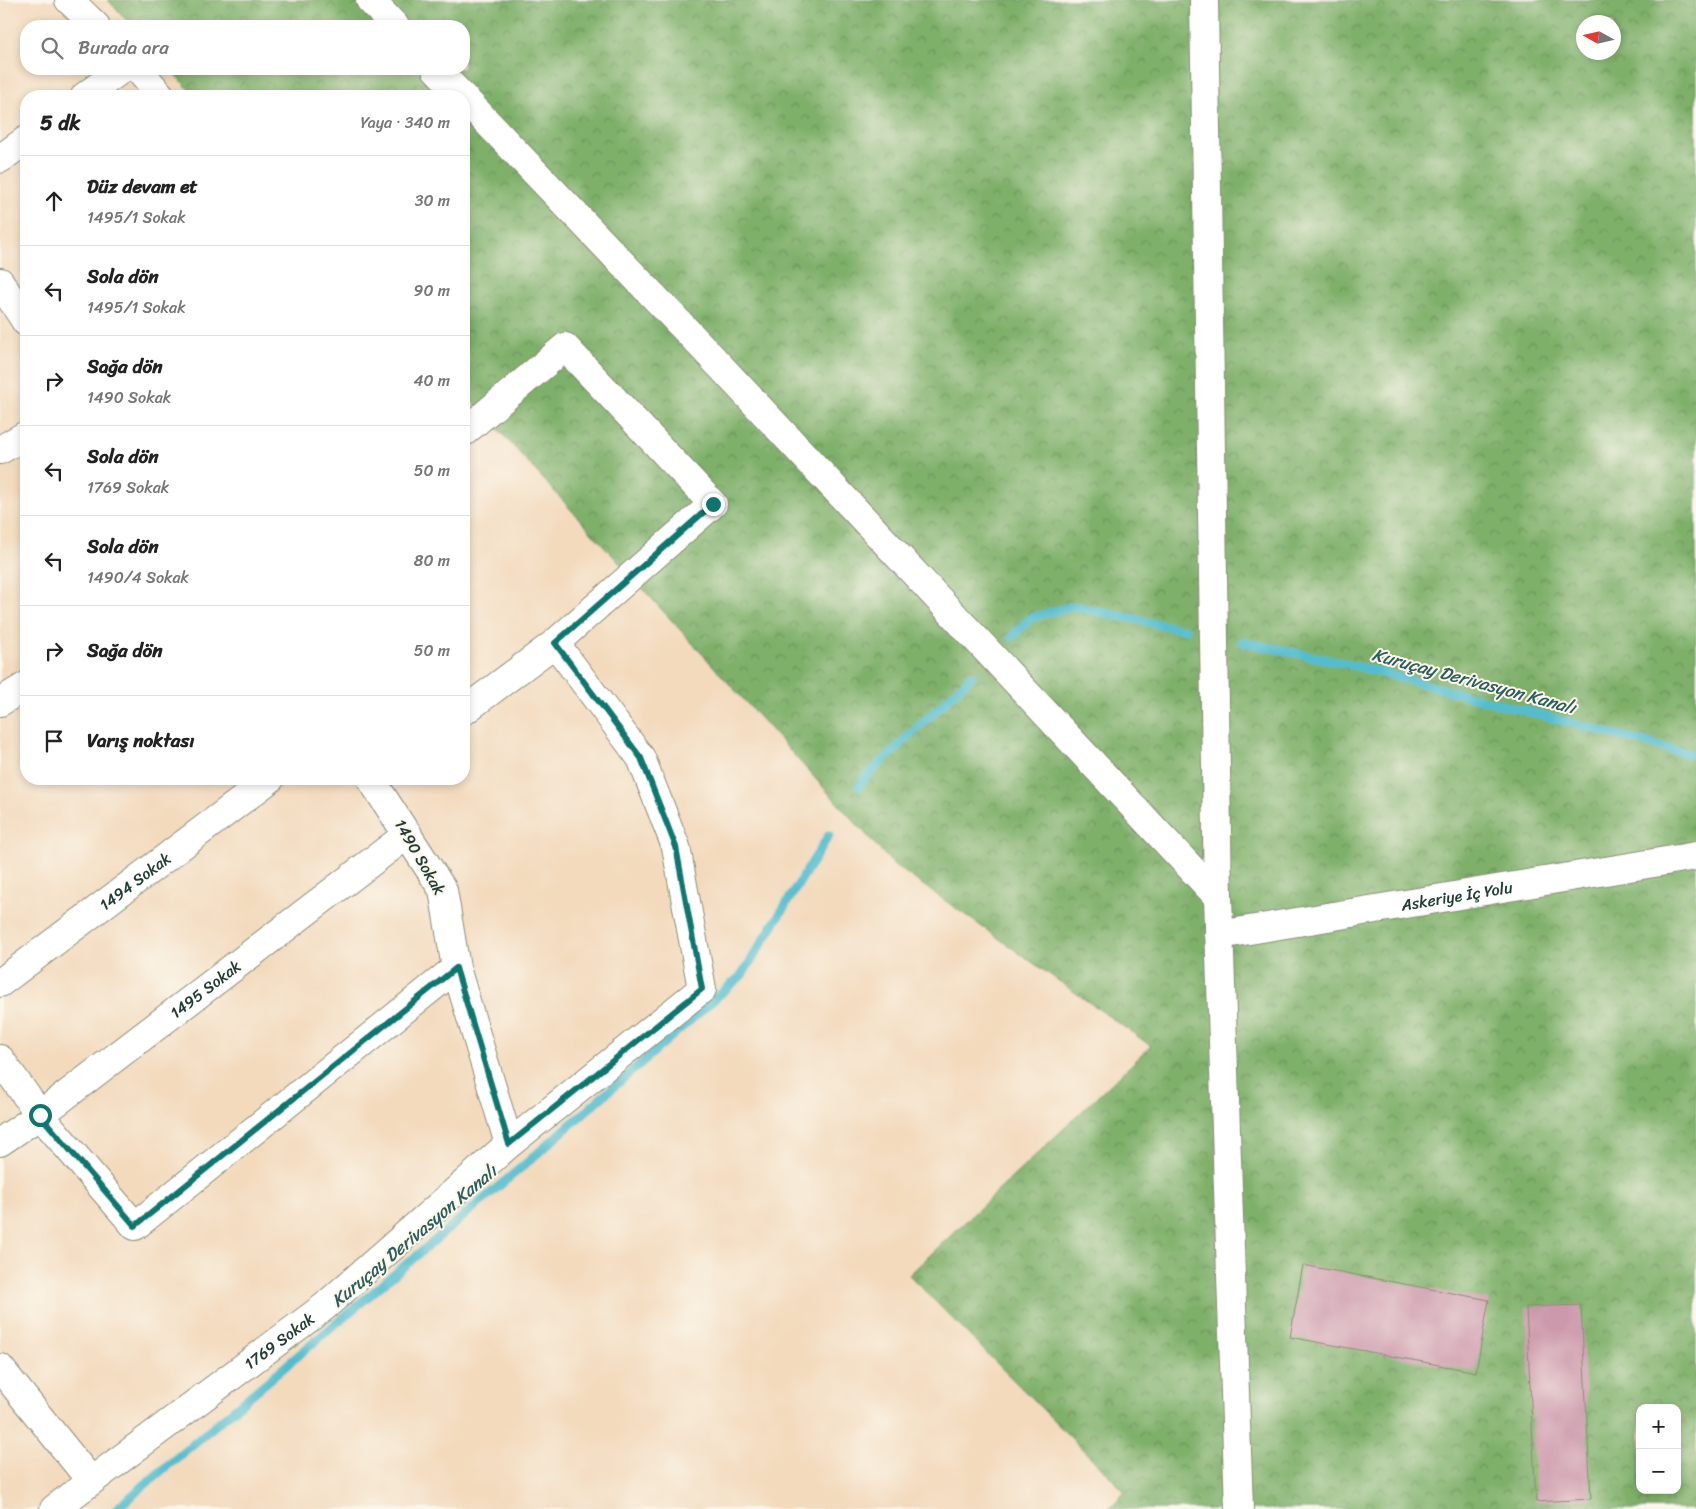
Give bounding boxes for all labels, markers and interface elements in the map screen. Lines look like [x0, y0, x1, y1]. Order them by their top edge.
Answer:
north arrow [1576, 15, 1621, 60]
search box [20, 20, 470, 75]
text: Burada ara [78, 31, 169, 64]
icon: search [38, 34, 66, 62]
text: 5 dk [40, 104, 81, 142]
text: Yaya · 340 m [361, 108, 450, 137]
text: Düz devam et [87, 170, 198, 203]
text: 30 m [415, 186, 450, 215]
icon: ahead [40, 187, 68, 215]
text: 1495/1 Sokak [87, 203, 186, 232]
text: Sola dön [87, 260, 158, 293]
text: 90 m [414, 276, 450, 305]
icon: left [40, 277, 68, 305]
text: 1495/1 Sokak [87, 293, 186, 322]
text: Sağa dön [87, 350, 162, 383]
text: 40 m [413, 366, 450, 395]
icon: right [40, 367, 68, 395]
text: 1490 Sokak [87, 383, 171, 412]
text: Sola dön [87, 440, 158, 473]
text: 50 m [414, 456, 450, 485]
icon: left [40, 457, 68, 485]
text: 1769 Sokak [87, 473, 169, 502]
route end [702, 493, 725, 516]
text: Sola dön [87, 530, 158, 563]
text: 80 m [414, 546, 450, 575]
icon: left [40, 547, 68, 575]
text: 1490/4 Sokak [87, 563, 189, 592]
text: Sağa dön [87, 634, 162, 667]
text: 50 m [414, 636, 450, 665]
icon: right [40, 637, 68, 665]
water label: Kuruçay Derivasyon Kanalı [1369, 638, 1581, 724]
text: Varış noktası [87, 724, 194, 757]
icon: arrive [40, 727, 68, 755]
street label: 1490 Sokak [386, 813, 454, 901]
street label: 1494 Sokak [93, 844, 178, 918]
street label: Askeriye İç Yolu [1398, 872, 1515, 919]
street label: 1495 Sokak [163, 952, 248, 1026]
route start [29, 1104, 52, 1127]
water label: Kuruçay Derivasyon Kanalı [324, 1155, 506, 1316]
street label: 1769 Sokak [237, 1304, 321, 1377]
map controls [1636, 1404, 1681, 1494]
button: + [1636, 1404, 1681, 1449]
button: − [1636, 1449, 1681, 1494]

